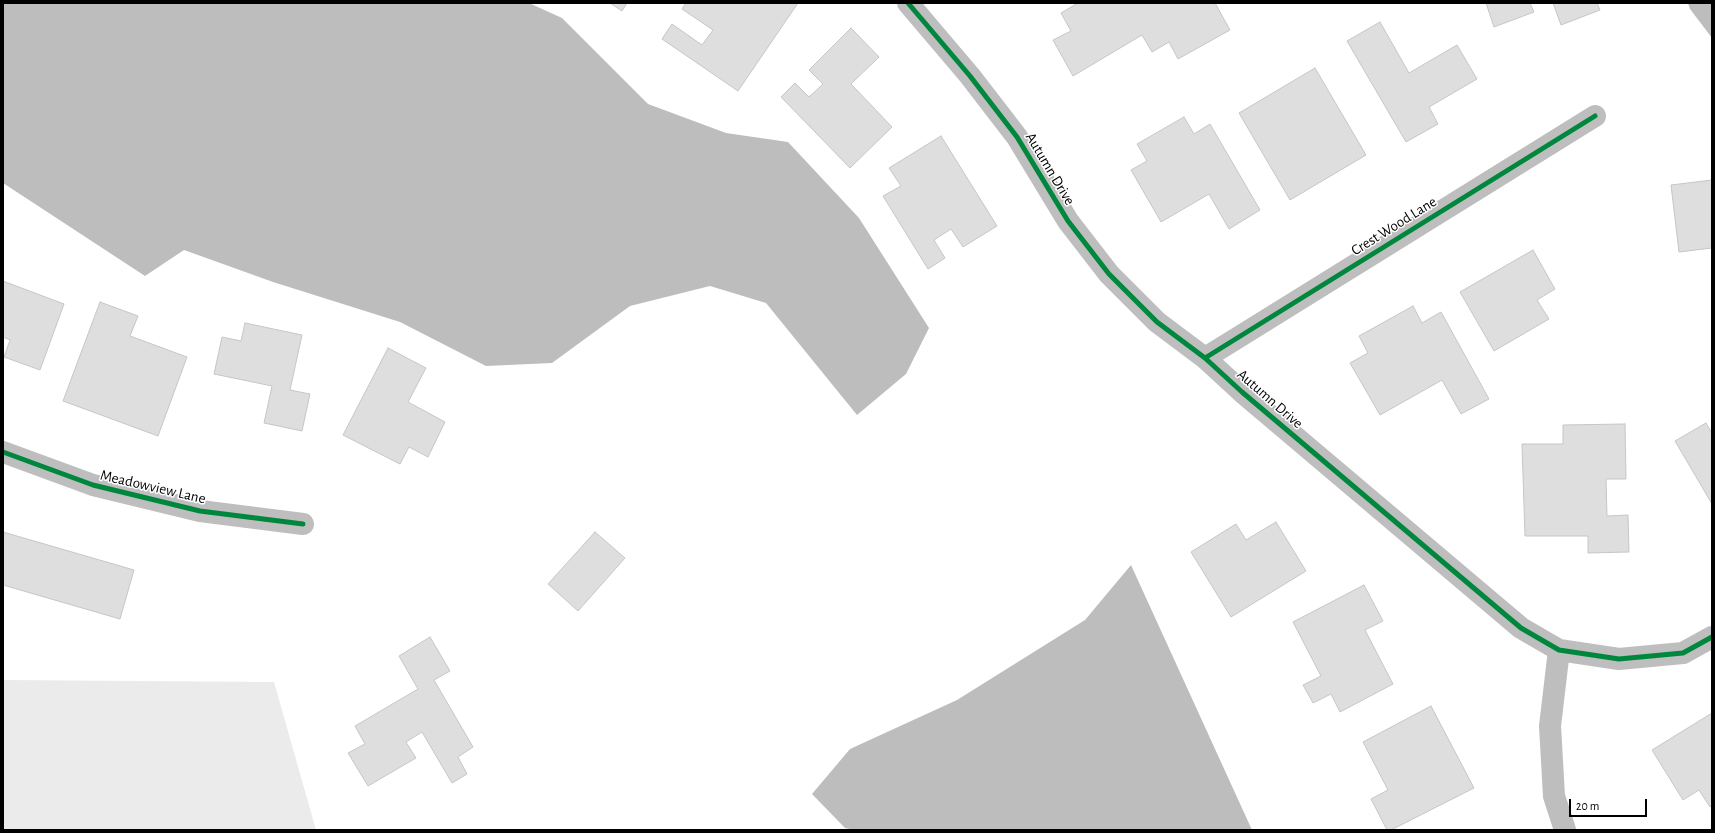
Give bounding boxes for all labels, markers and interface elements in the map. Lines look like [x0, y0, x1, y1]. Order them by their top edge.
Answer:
street label: Autumn Drive [1021, 129, 1079, 209]
street label: Crest Wood Lane [1348, 193, 1440, 259]
street label: Autumn Drive [1233, 365, 1307, 433]
street label: Meadowview Lane [99, 466, 207, 508]
scale bar [1571, 791, 1649, 817]
text: 20 m [1576, 800, 1599, 812]

